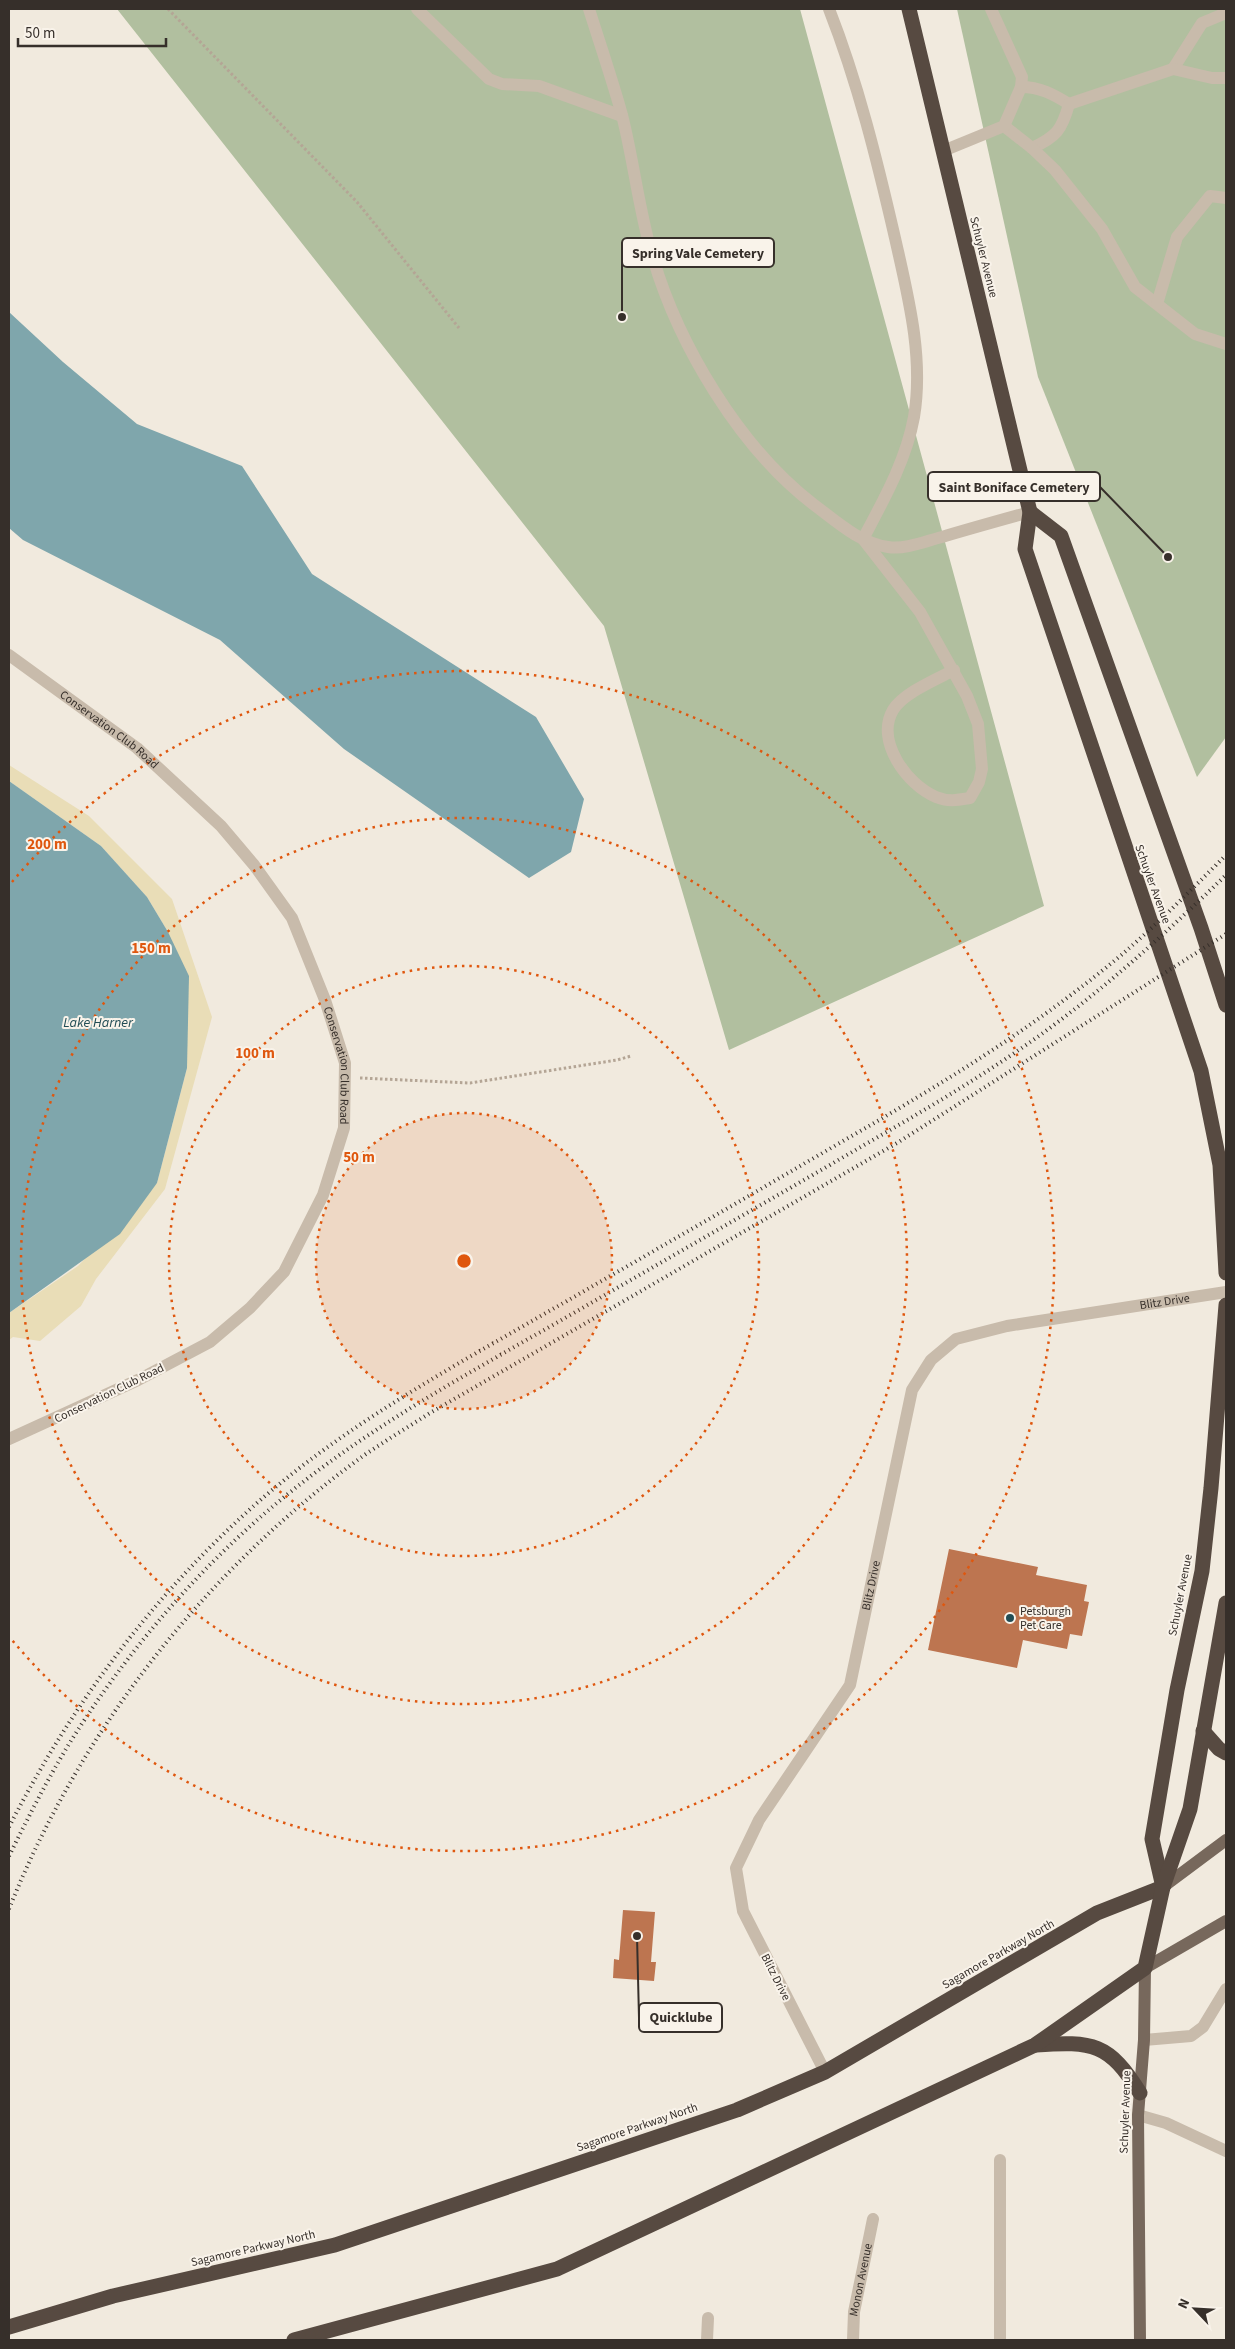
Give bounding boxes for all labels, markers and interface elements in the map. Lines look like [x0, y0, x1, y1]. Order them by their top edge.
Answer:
scale bar [18, 15, 165, 47]
text: 50 m [25, 23, 55, 44]
street label: Schuyler Avenue [965, 215, 1002, 300]
callout: Spring Vale Cemetery [622, 238, 774, 267]
text: Spring Vale Cemetery [632, 244, 765, 264]
callout: Saint Boniface Cemetery [928, 472, 1100, 501]
text: Saint Boniface Cemetery [938, 478, 1090, 498]
street label: Conservation Club Road [56, 687, 162, 773]
text: 200 m [27, 834, 67, 855]
street label: Schuyler Avenue [1130, 842, 1175, 926]
text: 150 m [131, 938, 171, 959]
street label: Conservation Club Road [319, 1004, 353, 1125]
water label: Lake Harner [63, 1013, 134, 1033]
text: 100 m [235, 1043, 275, 1064]
text: 50 m [343, 1147, 375, 1168]
centre of rings [455, 1252, 473, 1270]
street label: Blitz Drive [1138, 1290, 1191, 1314]
street label: Conservation Club Road [51, 1359, 167, 1427]
street label: Schuyler Avenue [1164, 1553, 1197, 1638]
street label: Blitz Drive [858, 1559, 885, 1612]
place label: Petsburgh Pet Care [1020, 1603, 1071, 1634]
marker: Petsburgh Pet Care [1004, 1612, 1016, 1624]
street label: Sagamore Parkway North [939, 1915, 1058, 1994]
street label: Blitz Drive [756, 1951, 795, 2004]
callout: Quicklube [639, 2003, 722, 2032]
text: Quicklube [650, 2008, 712, 2028]
street label: Schuyler Avenue [1116, 2070, 1135, 2154]
street label: Sagamore Parkway North [574, 2099, 700, 2156]
street label: Sagamore Parkway North [189, 2226, 317, 2271]
street label: Monon Avenue [845, 2242, 877, 2318]
north arrow [1170, 2284, 1220, 2334]
text: N [1173, 2295, 1195, 2312]

